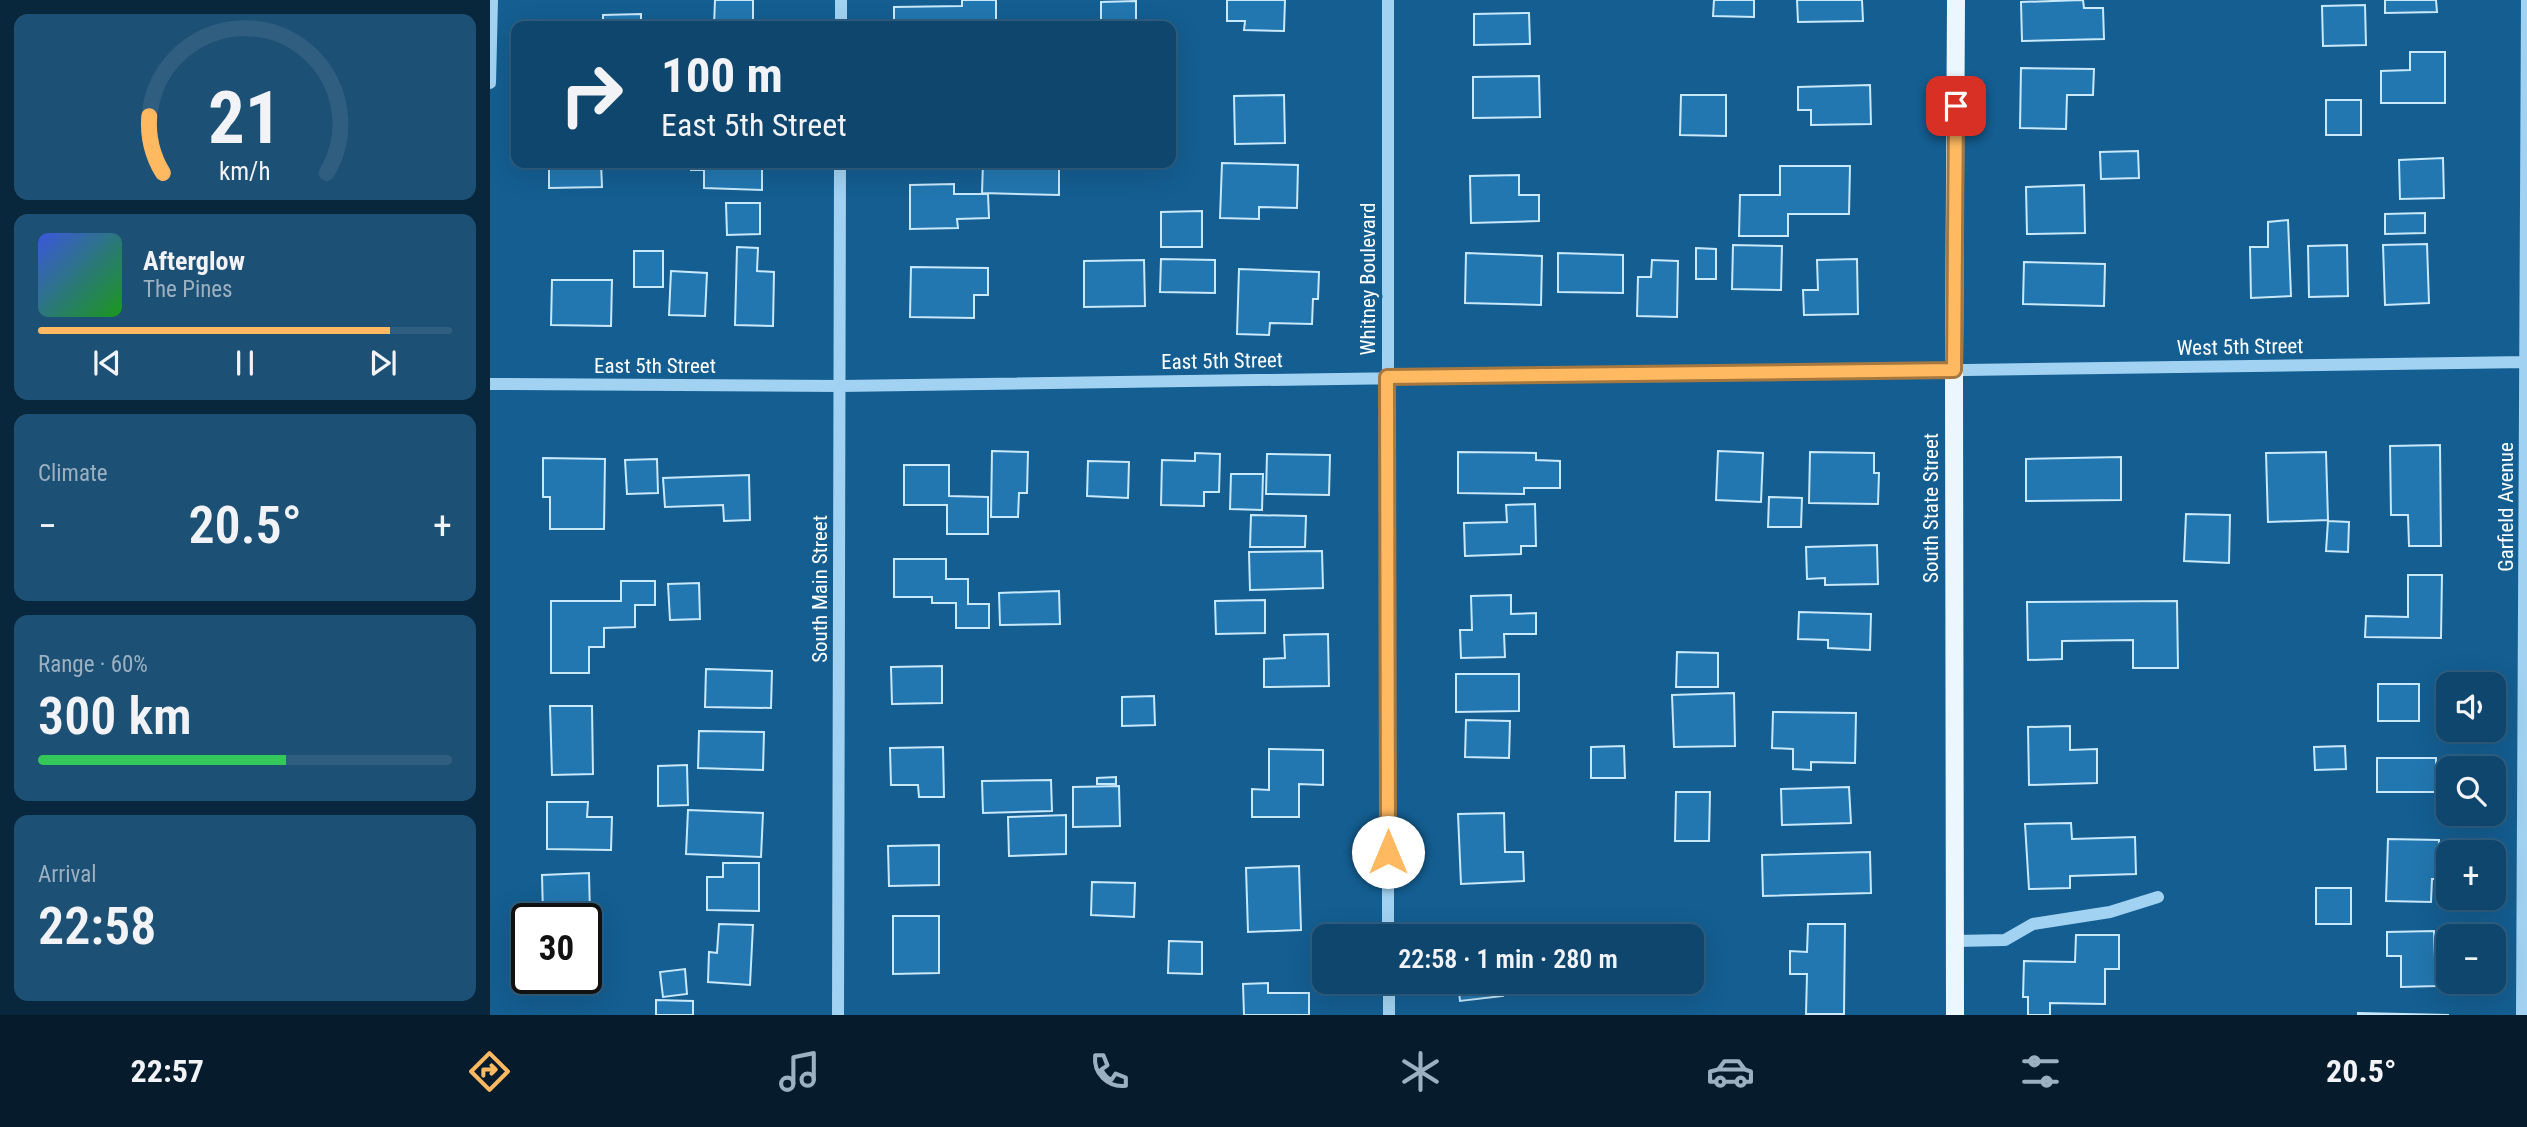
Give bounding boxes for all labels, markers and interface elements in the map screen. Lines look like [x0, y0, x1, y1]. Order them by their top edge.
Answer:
text: 100 m [661, 47, 783, 104]
icon: right [546, 49, 637, 140]
text: 21 [208, 75, 282, 161]
pin [1926, 76, 1986, 136]
icon: arrive [1937, 87, 1975, 125]
text: East 5th Street [661, 106, 847, 144]
text: km/h [219, 157, 271, 186]
street label: Whitney Boulevard [1356, 203, 1380, 355]
text: Afterglow [143, 246, 245, 276]
text: The Pines [143, 276, 233, 303]
street label: West 5th Street [2176, 334, 2304, 360]
icon: previous [88, 344, 126, 382]
icon: pause [226, 344, 264, 382]
icon: next [364, 344, 402, 382]
street label: East 5th Street [1161, 348, 1283, 374]
street label: East 5th Street [594, 354, 716, 378]
street label: South State Street [1919, 433, 1943, 583]
street label: Garfield Avenue [2494, 442, 2518, 572]
text: Climate [38, 460, 108, 487]
text: 20.5° [188, 495, 302, 556]
text: − [38, 504, 57, 548]
text: + [433, 504, 452, 548]
street label: South Main Street [808, 515, 832, 663]
text: Range · 60% [38, 651, 148, 678]
map controls [2436, 672, 2506, 994]
button: sound [2436, 672, 2506, 742]
text: 300 km [38, 686, 192, 747]
button: search [2436, 756, 2506, 826]
position arrow [1351, 815, 1425, 889]
button: + [2436, 840, 2506, 910]
text: Arrival [38, 861, 97, 888]
text: 22:58 [38, 896, 156, 957]
speed limit sign: 30 [511, 903, 602, 994]
button: − [2436, 924, 2506, 994]
text: 22:58 · 1 min · 280 m [1398, 944, 1618, 974]
icon: directions [465, 1047, 514, 1096]
icon: music [775, 1047, 824, 1096]
icon: phone [1085, 1047, 1134, 1096]
icon: climate [1396, 1047, 1445, 1096]
icon: car [1706, 1047, 1755, 1096]
icon: filters [2016, 1047, 2065, 1096]
text: 22:57 [131, 1052, 204, 1090]
text: 20.5° [2326, 1052, 2396, 1090]

